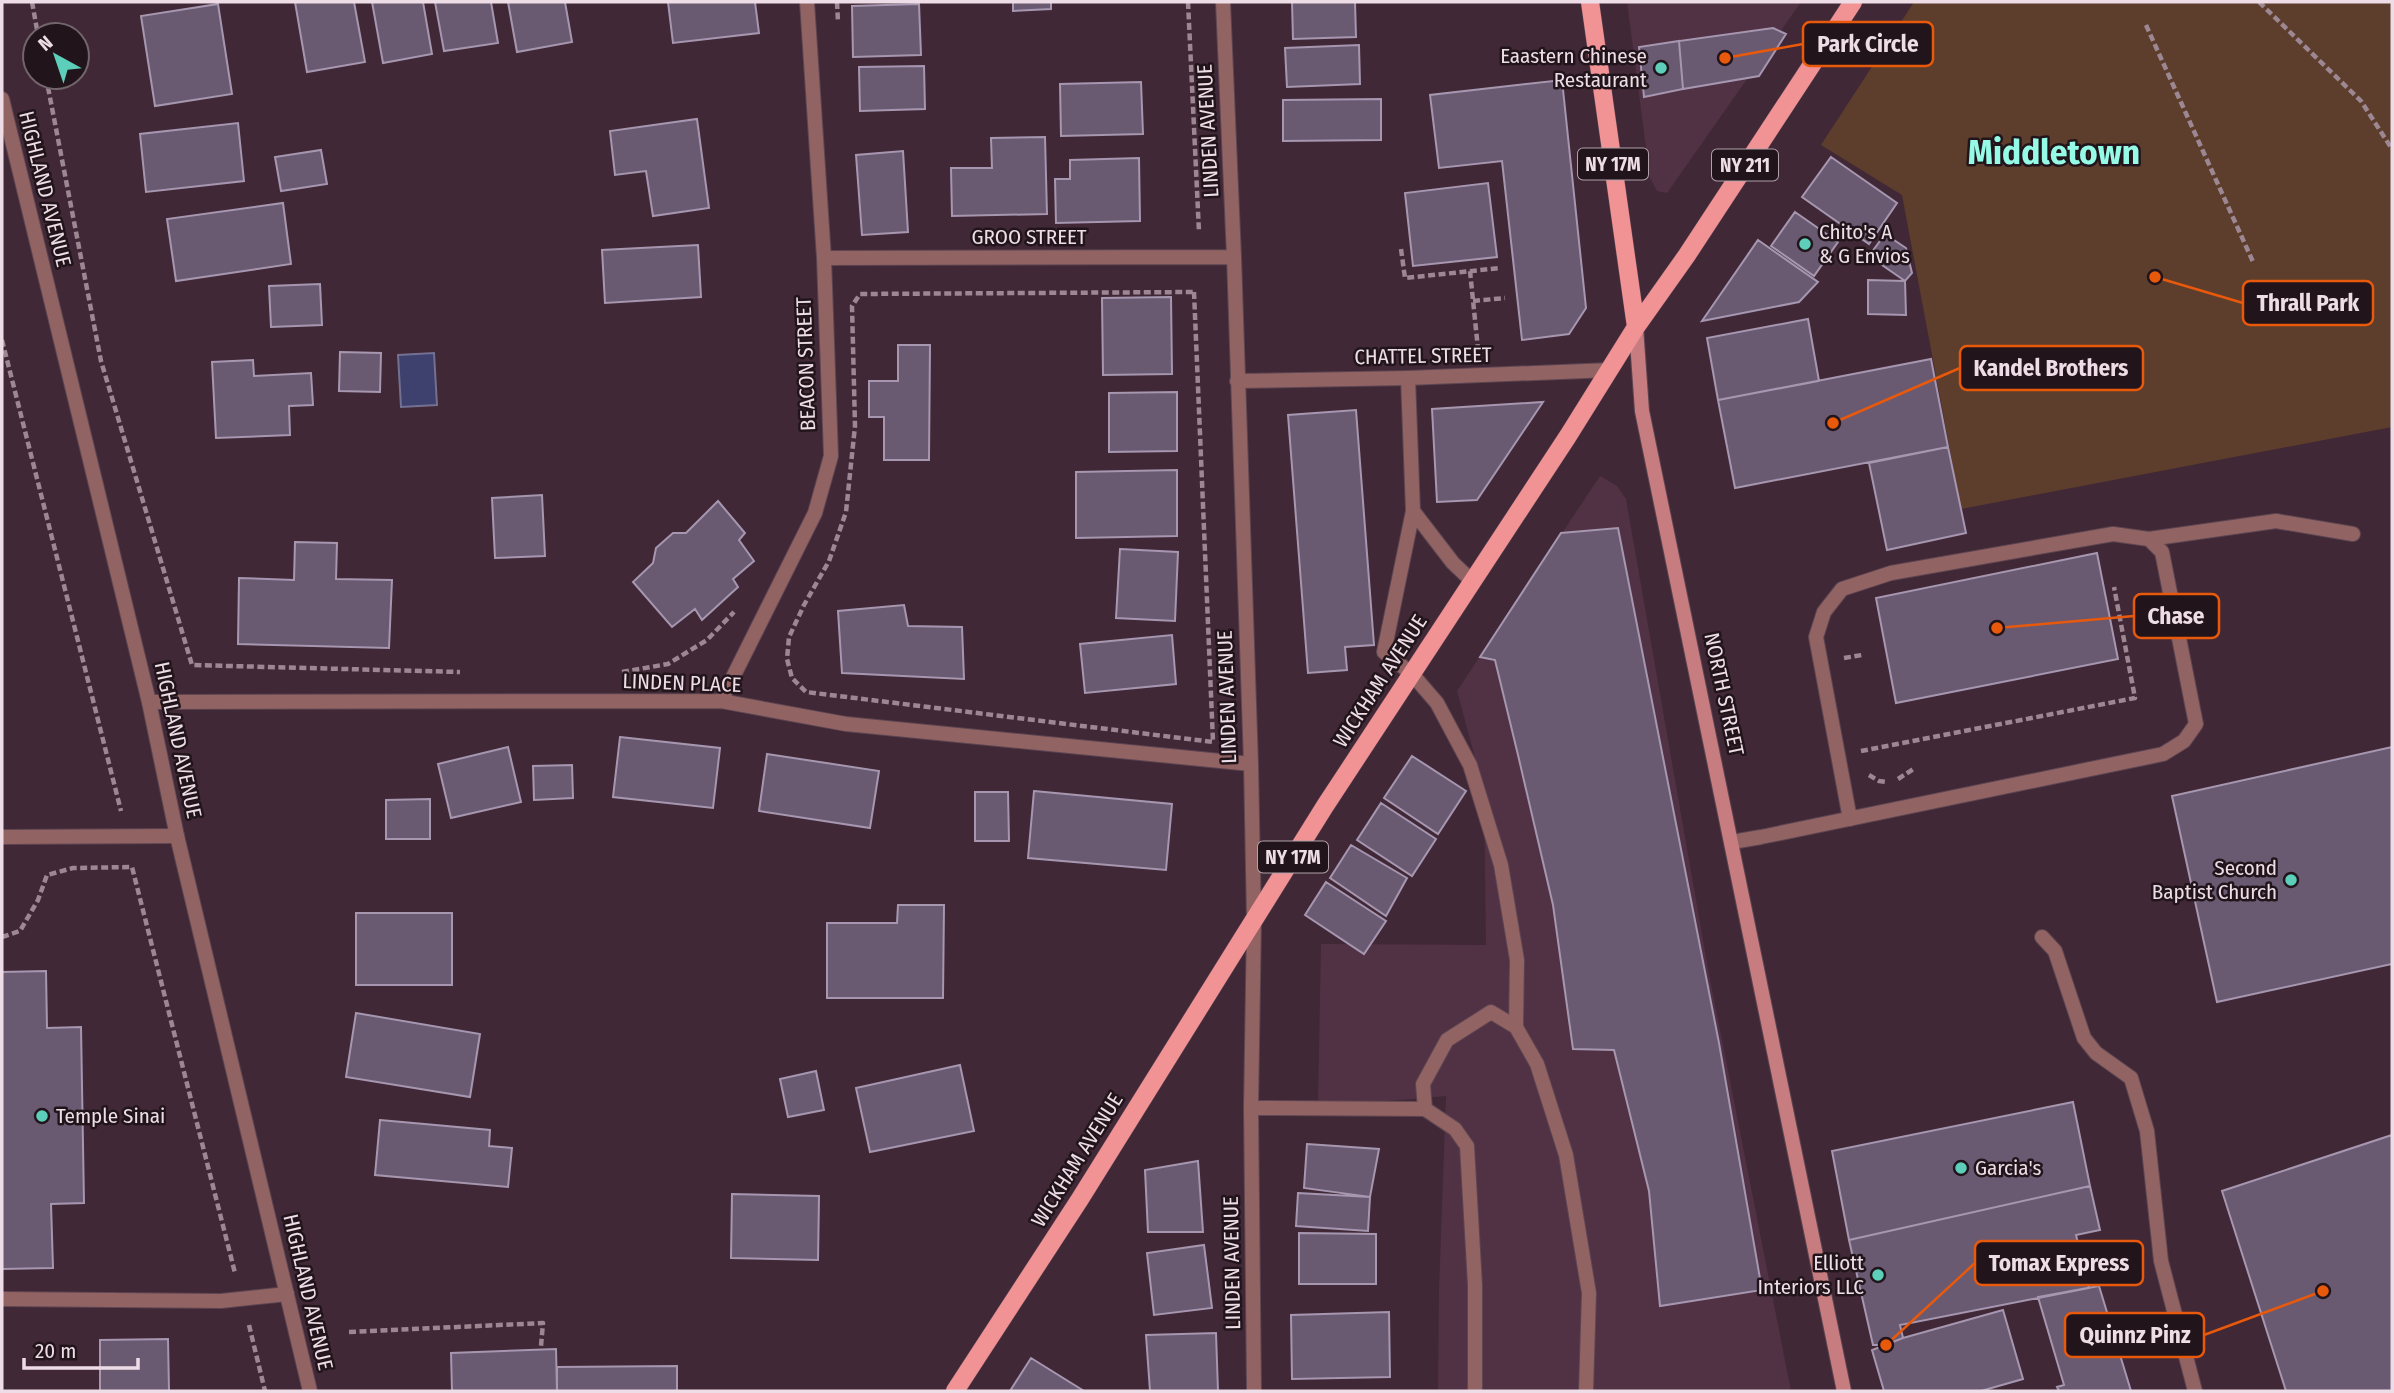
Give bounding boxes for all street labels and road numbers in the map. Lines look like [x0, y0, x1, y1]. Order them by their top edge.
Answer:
street label: LINDEN AVENUE [1192, 64, 1224, 198]
street label: HIGHLAND AVENUE [13, 108, 77, 270]
road number: NY 17M [1578, 148, 1648, 180]
road number: NY 211 [1712, 150, 1778, 181]
street label: GROO STREET [971, 224, 1087, 250]
street label: BEACON STREET [791, 296, 821, 431]
street label: CHATTEL STREET [1354, 342, 1492, 370]
street label: WICKHAM AVENUE [1327, 610, 1433, 752]
street label: LINDEN AVENUE [1212, 630, 1242, 764]
street label: NORTH STREET [1698, 630, 1750, 758]
street label: HIGHLAND AVENUE [149, 659, 207, 821]
street label: LINDEN PLACE [622, 668, 742, 698]
road number: NY 17M [1258, 842, 1328, 872]
street label: WICKHAM AVENUE [1025, 1088, 1129, 1232]
street label: LINDEN AVENUE [1218, 1196, 1246, 1330]
street label: HIGHLAND AVENUE [277, 1211, 339, 1373]

